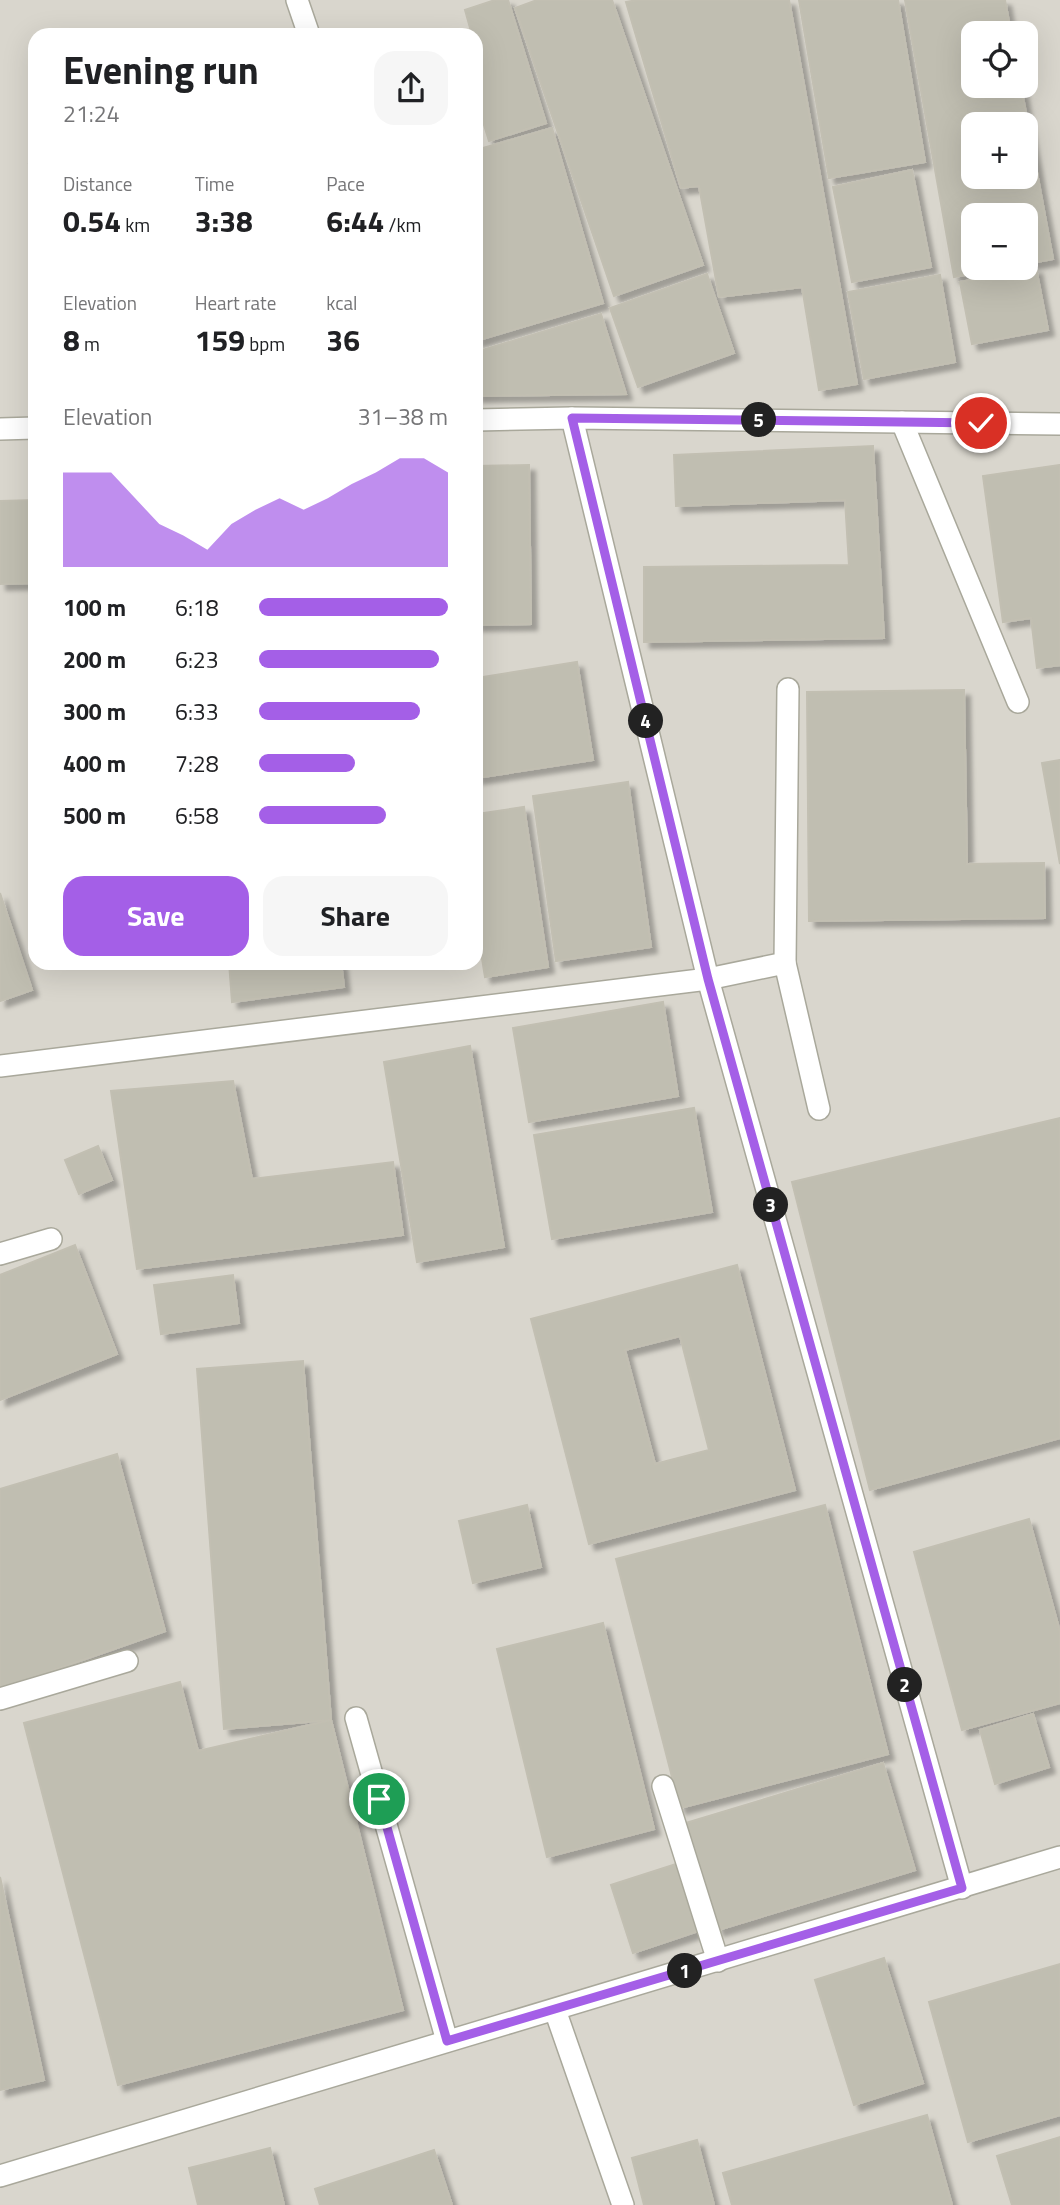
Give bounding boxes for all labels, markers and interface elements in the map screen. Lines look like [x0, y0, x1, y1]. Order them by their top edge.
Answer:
map controls [961, 21, 1038, 280]
button: locate [961, 21, 1038, 98]
text: Evening run [63, 41, 259, 99]
button: share [374, 51, 448, 125]
text: 21:24 [63, 96, 120, 131]
button: + [961, 112, 1038, 189]
text: Distance [63, 169, 132, 198]
text: Time [195, 169, 234, 198]
text: Pace [326, 169, 365, 198]
text: 0.54 [63, 198, 121, 244]
text: 3:38 [195, 198, 253, 244]
text: 6:44 [326, 198, 384, 244]
button: − [961, 203, 1038, 280]
text: km [121, 210, 150, 239]
text: /km [384, 210, 421, 239]
text: Elevation [63, 288, 137, 317]
text: Heart rate [195, 288, 276, 317]
text: kcal [326, 288, 357, 317]
text: 8 [63, 317, 80, 363]
text: 159 [195, 317, 245, 363]
text: 36 [326, 317, 360, 363]
text: m [80, 329, 100, 358]
text: bpm [245, 329, 285, 358]
pin [951, 393, 1011, 453]
text: Elevation [63, 399, 152, 434]
text: 31–38 m [358, 399, 448, 434]
pin: 5 [742, 402, 776, 438]
icon: check [962, 404, 1000, 442]
text: 5 [753, 405, 764, 434]
text: 100 m [63, 590, 126, 625]
text: 6:18 [175, 590, 219, 625]
text: 200 m [63, 642, 126, 677]
text: 6:23 [175, 642, 219, 677]
text: 300 m [63, 694, 126, 729]
text: 6:33 [175, 694, 219, 729]
pin: 4 [628, 704, 664, 738]
text: 4 [640, 706, 651, 735]
text: 400 m [63, 746, 126, 781]
text: 7:28 [175, 746, 219, 781]
text: 500 m [63, 798, 126, 833]
text: 6:58 [175, 798, 219, 833]
button: Save [63, 876, 249, 956]
button: Share [263, 876, 448, 956]
pin: 3 [754, 1188, 788, 1222]
text: 3 [765, 1190, 776, 1219]
pin: 2 [888, 1668, 922, 1702]
text: 2 [899, 1670, 910, 1699]
pin [349, 1769, 409, 1829]
icon: arrive [360, 1780, 398, 1818]
pin: 1 [668, 1954, 702, 1988]
text: 1 [679, 1956, 690, 1985]

